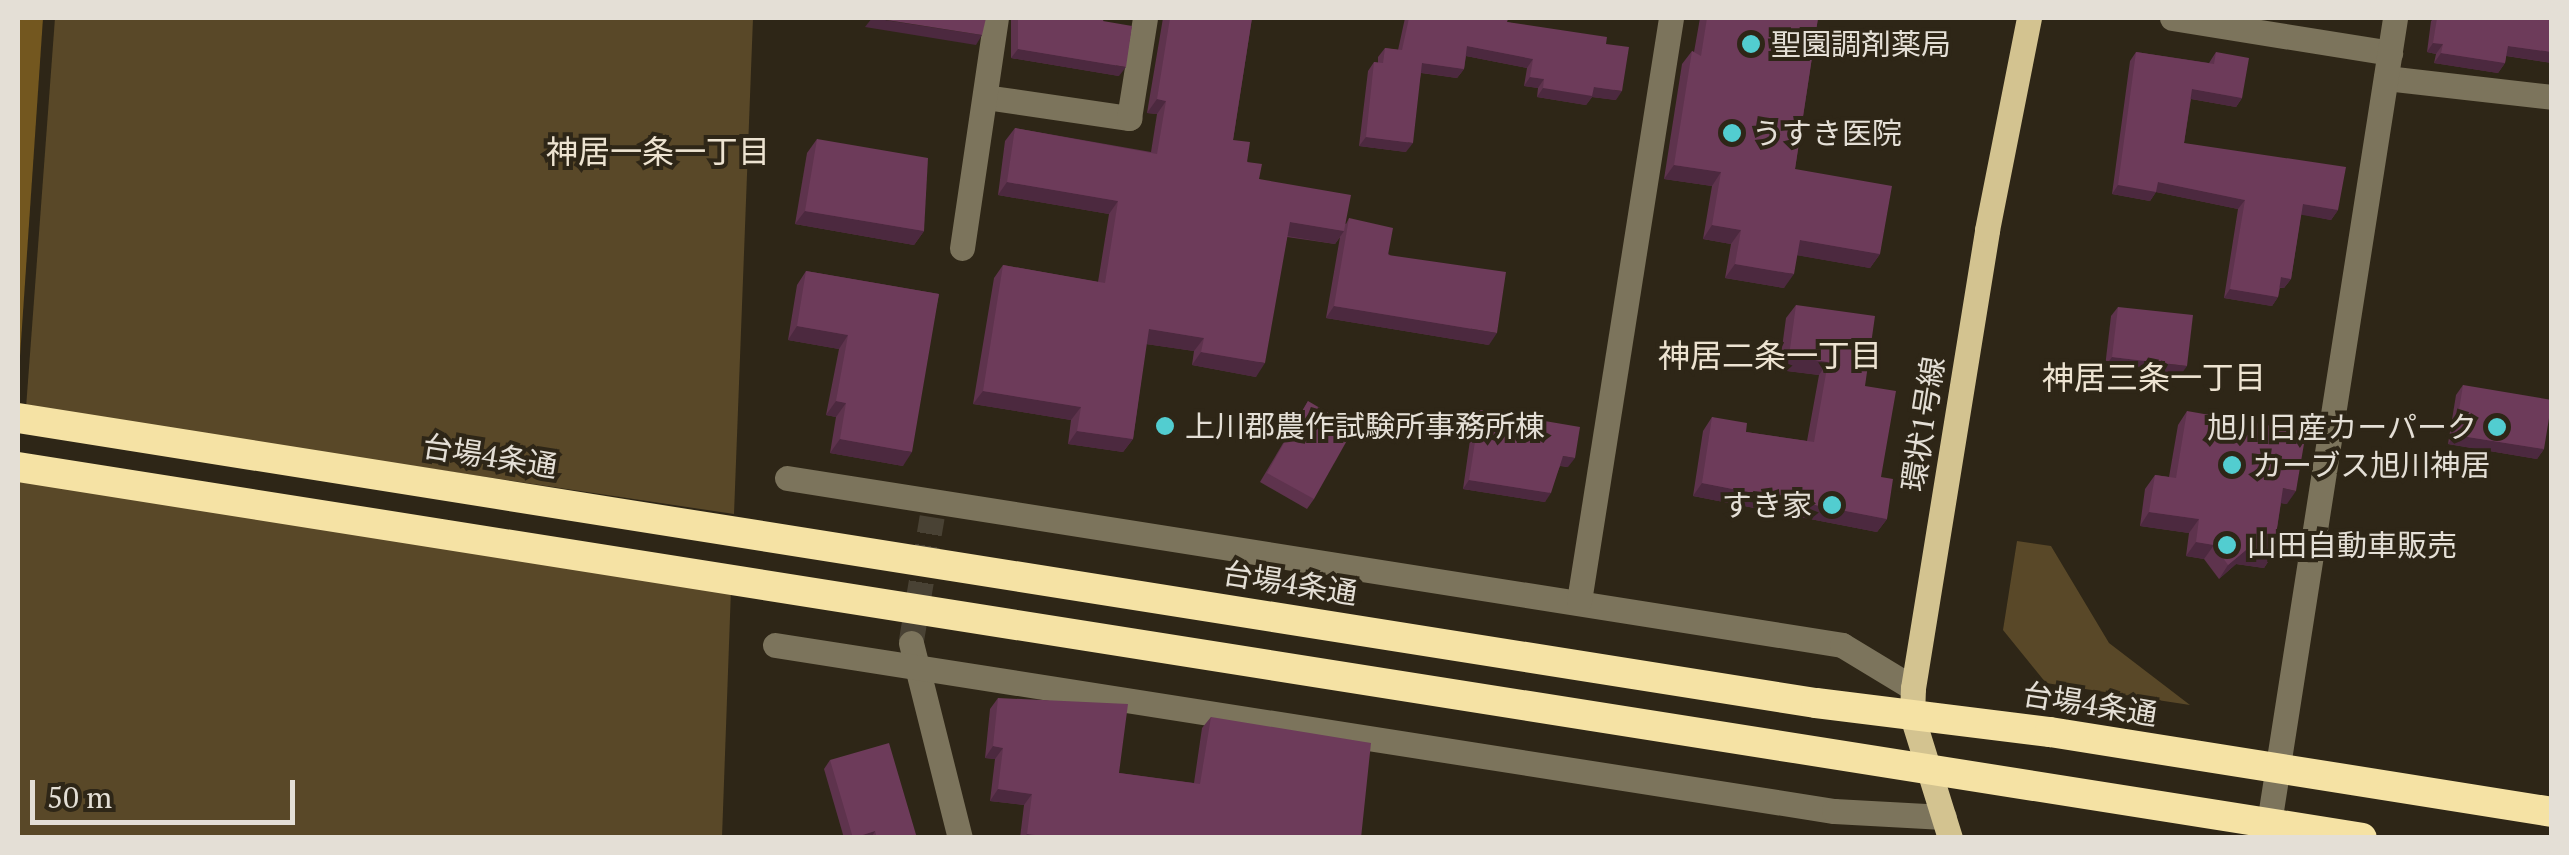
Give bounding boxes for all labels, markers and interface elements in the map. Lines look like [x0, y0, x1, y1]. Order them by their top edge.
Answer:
place label: 聖園調剤薬局 [1771, 26, 1951, 62]
marker: 聖園調剤薬局 [1740, 33, 1762, 55]
place label: うすき医院 [1752, 115, 1902, 151]
marker: うすき医院 [1721, 122, 1743, 144]
district label: 神居一条一丁目 [546, 132, 770, 170]
district label: 神居二条一丁目 [1658, 336, 1882, 374]
street label: 環状1号線 [1895, 354, 1951, 494]
district label: 神居三条一丁目 [2042, 358, 2266, 396]
place label: 上川郡農作試験所事務所棟 [1185, 408, 1545, 444]
place label: 旭川日産カーパーク [2207, 409, 2477, 445]
marker: 上川郡農作試験所事務所棟 [1154, 415, 1176, 437]
marker: 旭川日産カーパーク [2486, 416, 2508, 438]
street label: 台場4条通 [420, 428, 560, 484]
place label: カーブス旭川神居 [2252, 447, 2492, 483]
marker: カーブス旭川神居 [2221, 454, 2243, 476]
place label: すき家 [1722, 487, 1812, 523]
marker: すき家 [1821, 494, 1843, 516]
place label: 山田自動車販売 [2247, 527, 2457, 563]
marker: 山田自動車販売 [2216, 534, 2238, 556]
street label: 台場4条通 [1220, 555, 1360, 611]
street label: 台場4条通 [2020, 676, 2160, 732]
scale bar [35, 760, 300, 822]
text: 50 m [47, 777, 112, 817]

